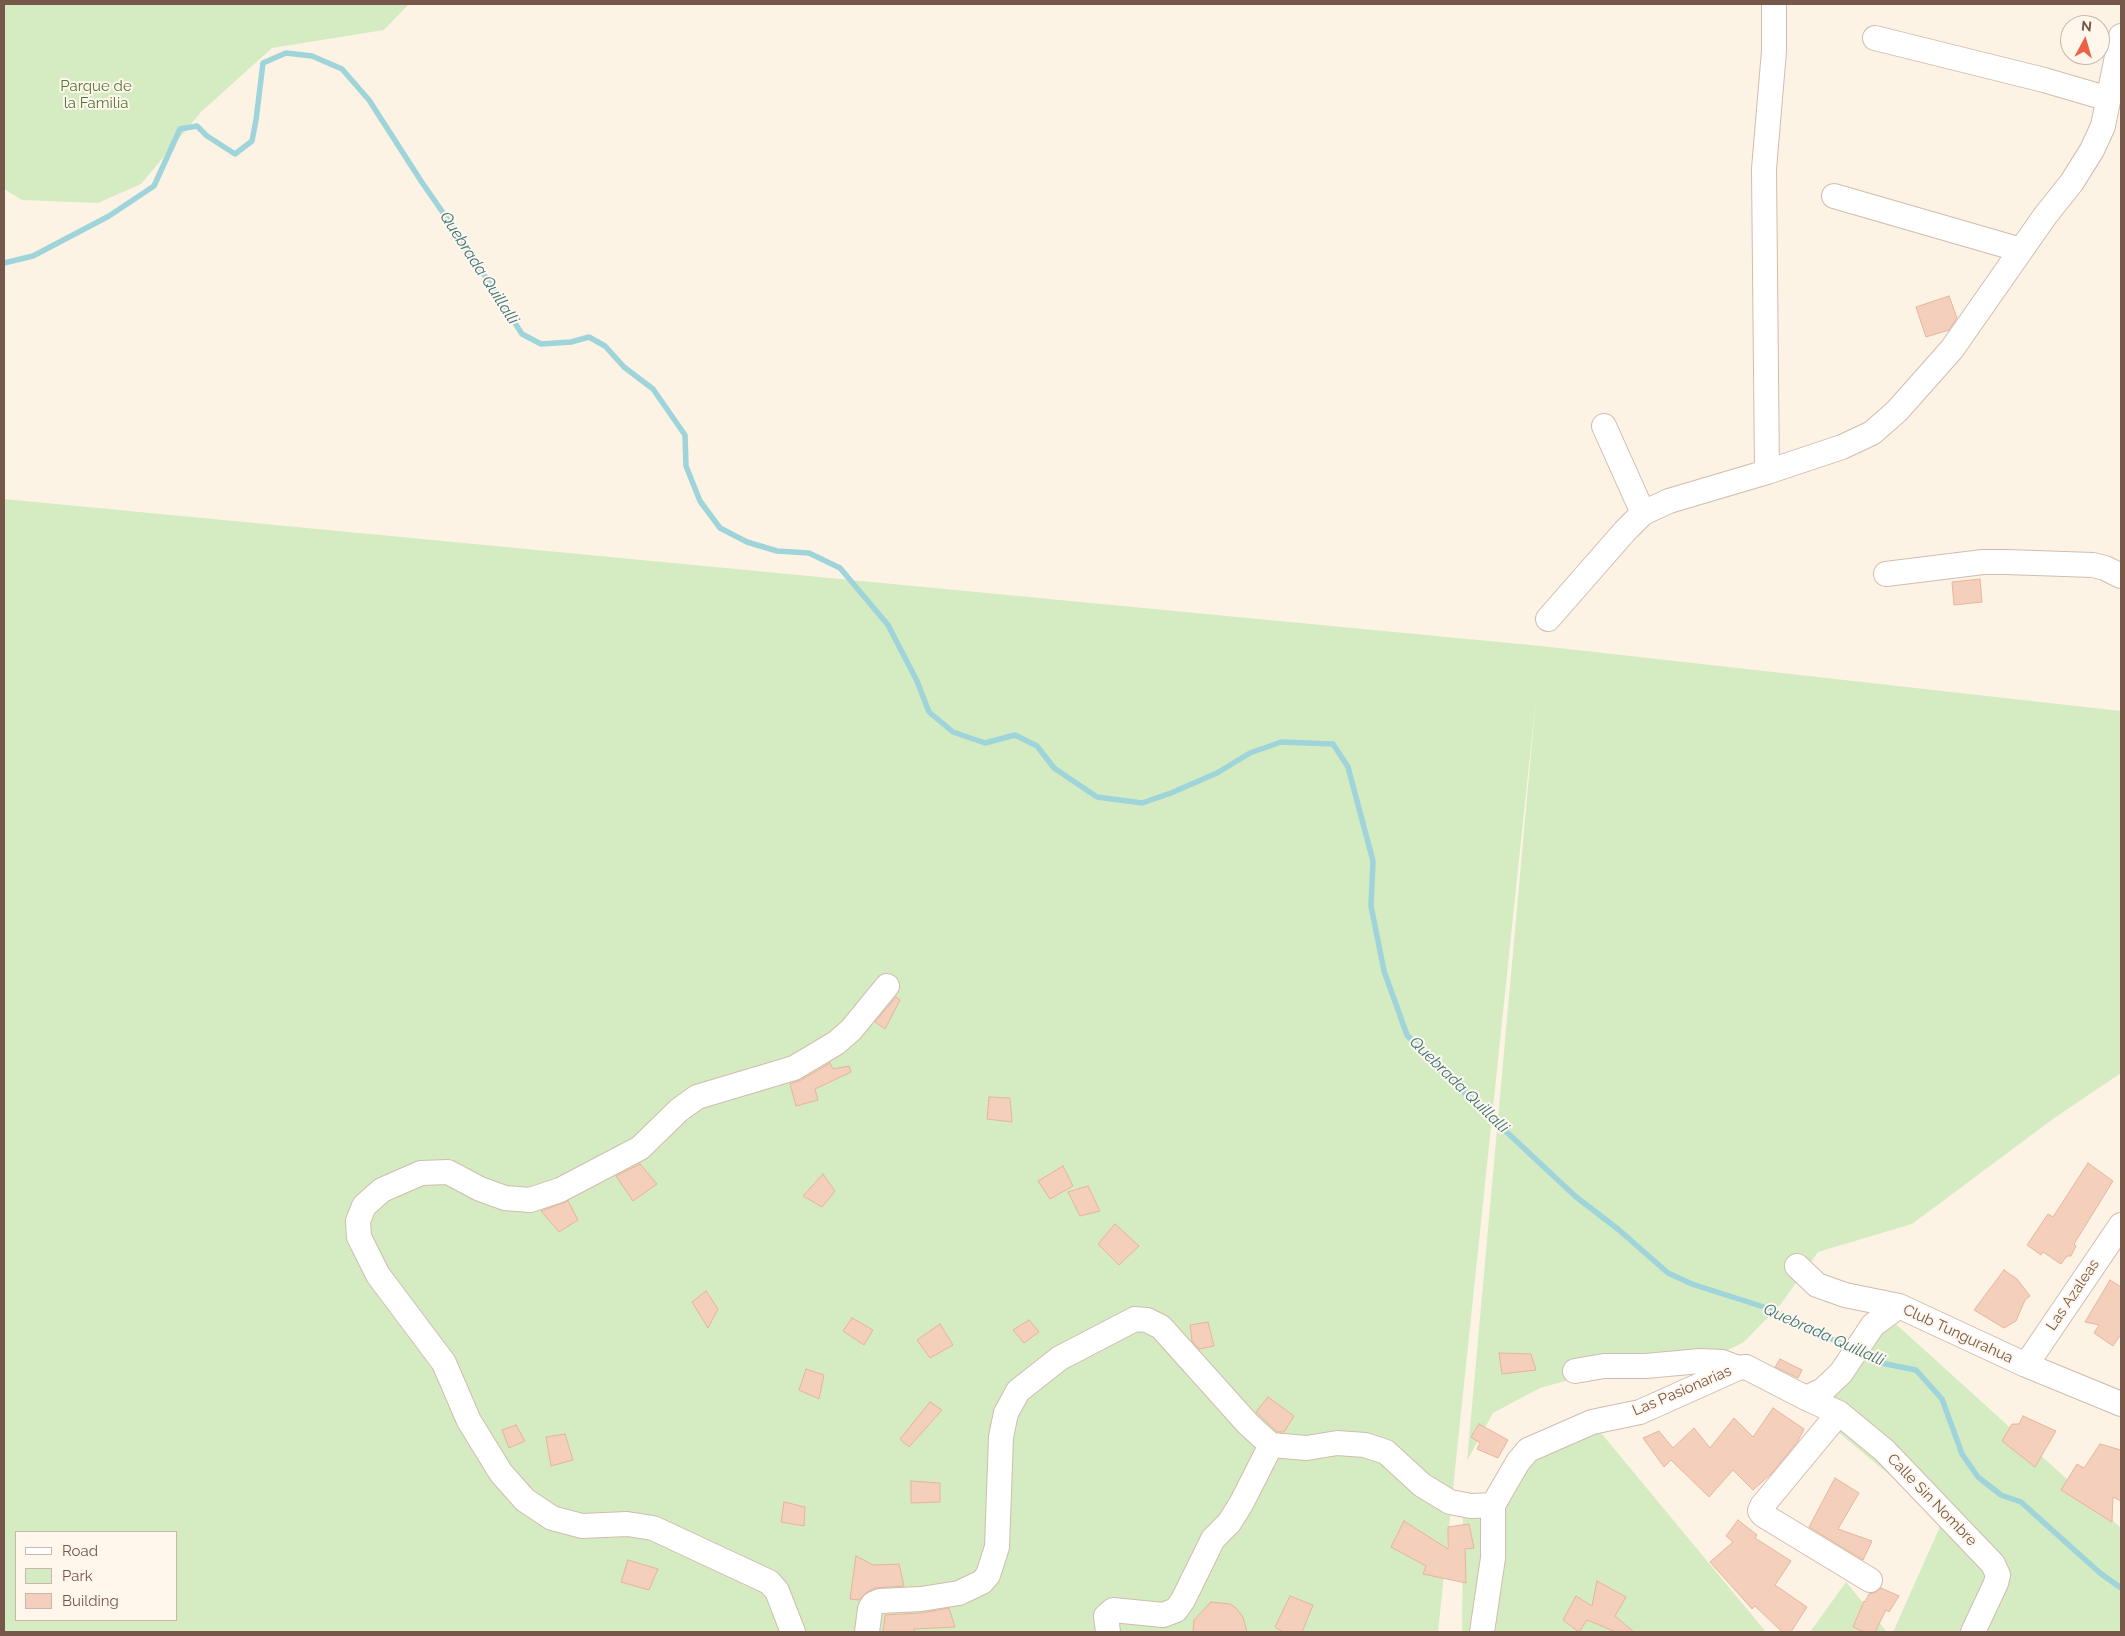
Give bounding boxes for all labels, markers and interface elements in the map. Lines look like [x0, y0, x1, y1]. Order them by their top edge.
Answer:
north arrow [2060, 15, 2110, 65]
text: N [2080, 18, 2093, 35]
park label: Parque de la Familia [60, 77, 132, 112]
water label: Quebrada Quillalli [435, 208, 523, 328]
water label: Quebrada Quillalli [1405, 1033, 1513, 1137]
street label: Las Azaleas [2043, 1256, 2103, 1334]
water label: Quebrada Quillalli [1760, 1300, 1888, 1370]
street label: Club Tungurahua [1900, 1301, 2016, 1367]
street label: Las Pasionarias [1630, 1362, 1734, 1420]
street label: Calle Sin Nombre [1883, 1450, 1981, 1550]
legend [15, 1531, 178, 1621]
text: Road [62, 1542, 98, 1560]
text: Park [62, 1567, 93, 1585]
text: Building [62, 1592, 119, 1610]

